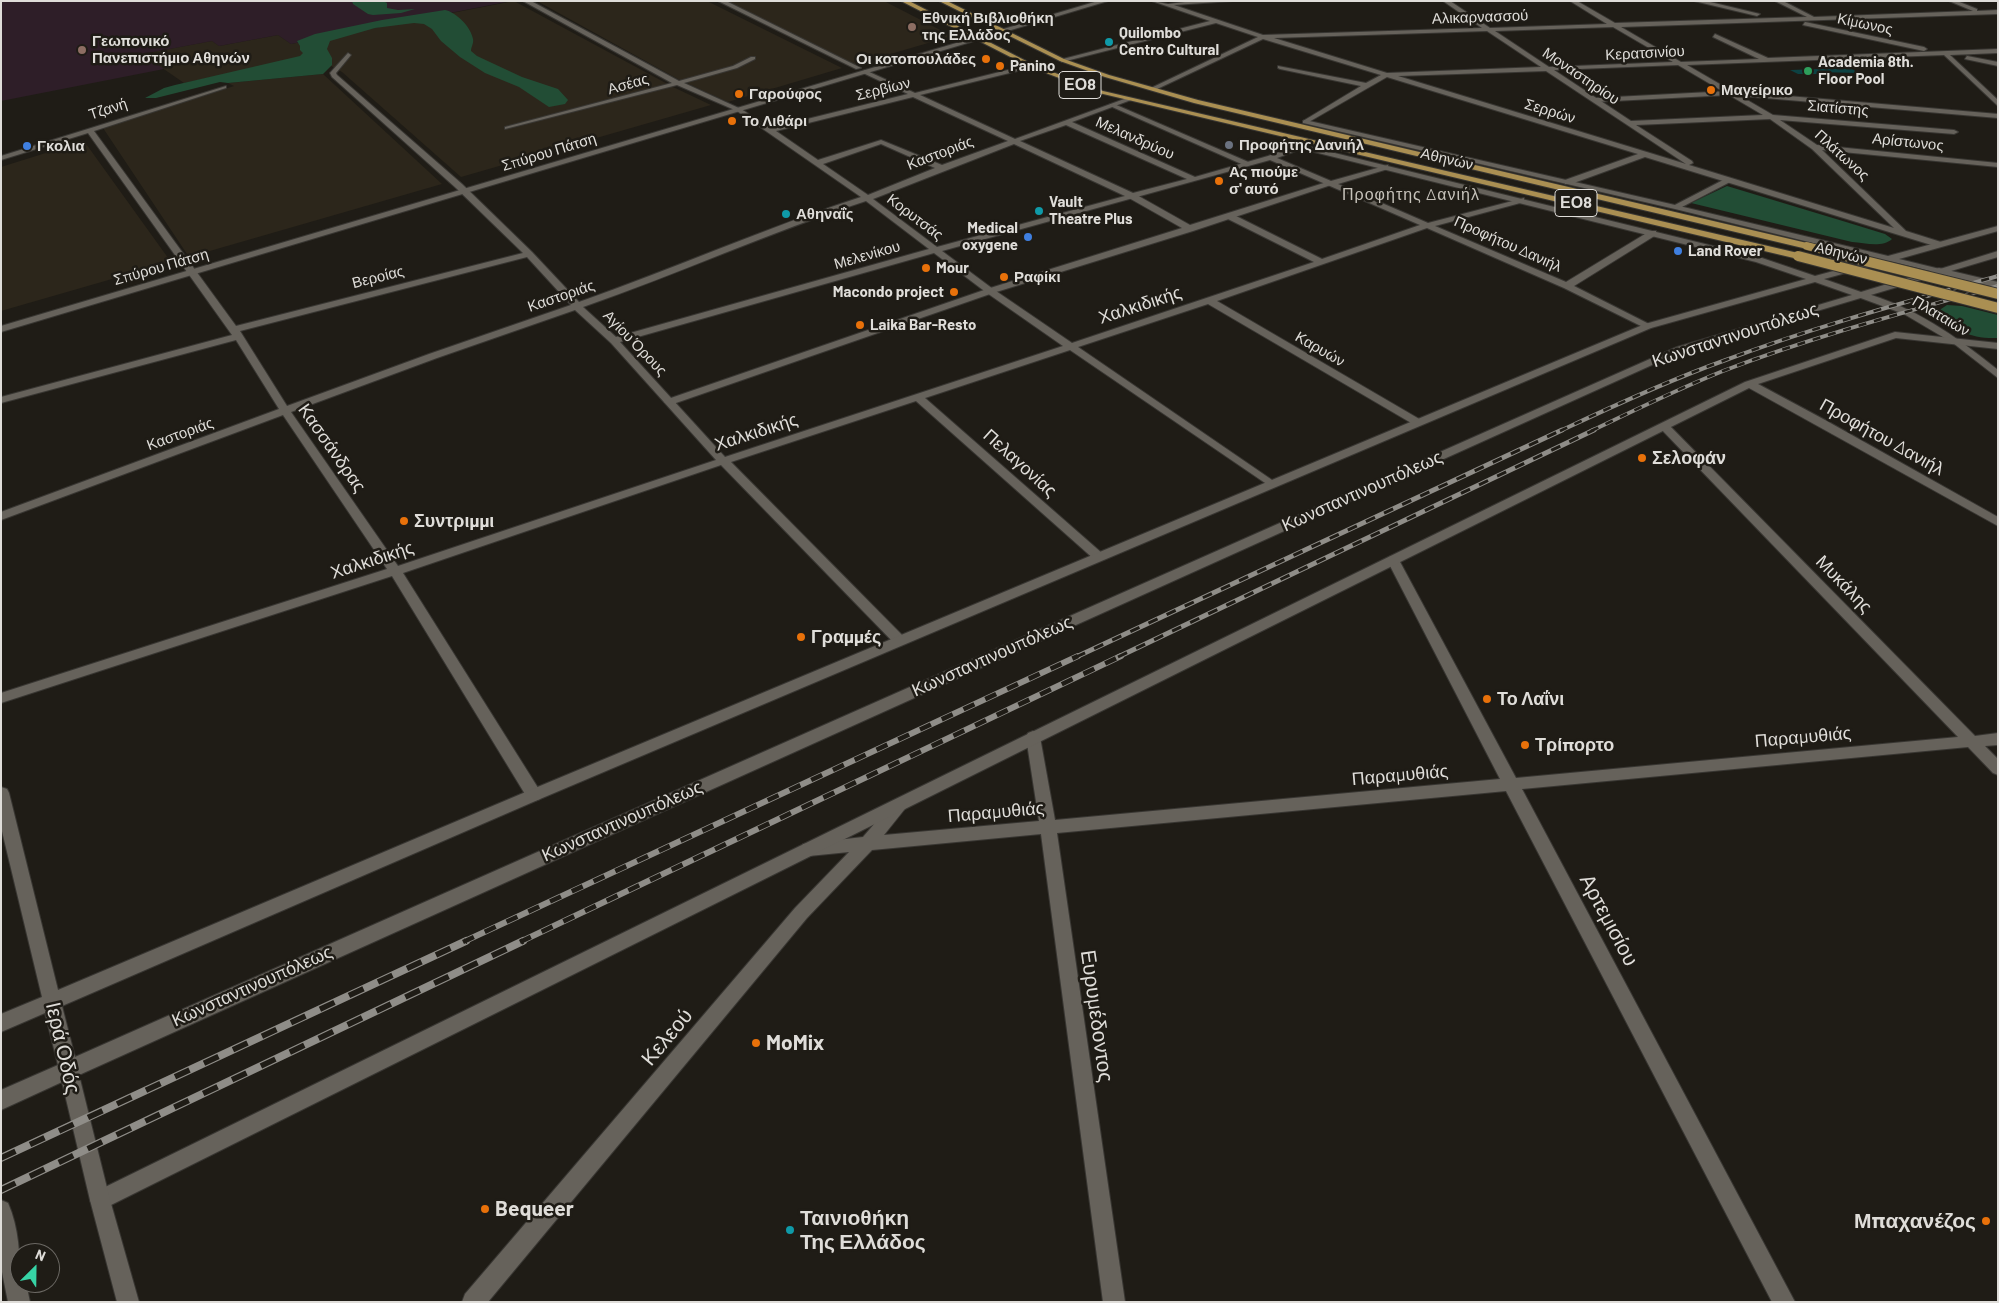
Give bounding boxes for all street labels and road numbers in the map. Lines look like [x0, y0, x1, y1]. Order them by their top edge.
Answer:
street label: Αλικαρνασσού [1431, 6, 1529, 28]
street label: Κίμωνος [1836, 9, 1894, 39]
street label: Κερατσινίου [1605, 42, 1685, 64]
street label: Μοναστηρίου [1539, 44, 1623, 108]
street label: Ασέας [605, 70, 651, 98]
road number: ΕΟ8 [1059, 72, 1101, 98]
street label: Σερβίων [854, 74, 912, 104]
street label: Τζανή [87, 94, 129, 124]
street label: Σερρών [1522, 95, 1578, 127]
street label: Σιατίστης [1807, 96, 1869, 120]
street label: Μελανδρύου [1093, 113, 1177, 163]
street label: Πλάτωνος [1811, 126, 1873, 184]
street label: Σπύρου Πάτση [499, 129, 599, 175]
street label: Αρίστωνος [1871, 129, 1945, 155]
street label: Καστοριάς [904, 132, 976, 174]
street label: Αθηνών [1419, 144, 1475, 174]
street label: Κορυτσάς [883, 190, 947, 244]
road number: ΕΟ8 [1555, 190, 1597, 217]
street label: Προφήτου Δανιήλ [1451, 212, 1565, 276]
street label: Μελενίκου [832, 237, 902, 273]
street label: Αθηνών [1813, 238, 1869, 268]
street label: Σπύρου Πάτση [111, 245, 211, 289]
street label: Βεροίας [350, 262, 406, 292]
street label: Καστοριάς [525, 276, 597, 316]
street label: Χαλκιδικής [1096, 281, 1184, 329]
street label: Πλαταιών [1909, 292, 1973, 340]
street label: Κωνσταντινουπόλεως [1649, 298, 1821, 372]
street label: Αγίου Όρους [599, 307, 671, 379]
street label: Καρυών [1292, 328, 1348, 370]
street label: Προφήτου Δανιήλ [1816, 394, 1948, 480]
street label: Κασσάνδρας [294, 400, 370, 496]
street label: Χαλκιδικής [712, 408, 800, 456]
street label: Καστοριάς [144, 414, 216, 454]
street label: Πελαγονίας [979, 424, 1061, 502]
street label: Κωνσταντινουπόλεως [1278, 446, 1446, 536]
street label: Χαλκιδικής [328, 536, 416, 584]
street label: Μυκάλης [1811, 551, 1877, 617]
street label: Κωνσταντινουπόλεως [908, 611, 1076, 701]
street label: Παραμυθιάς [1754, 722, 1852, 752]
street label: Παραμυθιάς [1351, 760, 1449, 790]
street label: Κωνσταντινουπόλεως [538, 776, 706, 866]
street label: Παραμυθιάς [947, 797, 1045, 827]
street label: Αρτεμισίου [1574, 870, 1644, 970]
street label: Κωνσταντινουπόλεως [168, 941, 336, 1031]
street label: Ευρυμέδοντος [1075, 948, 1119, 1084]
street label: Ιερά Οδός [40, 1000, 86, 1096]
street label: Κελεού [636, 1003, 698, 1071]

